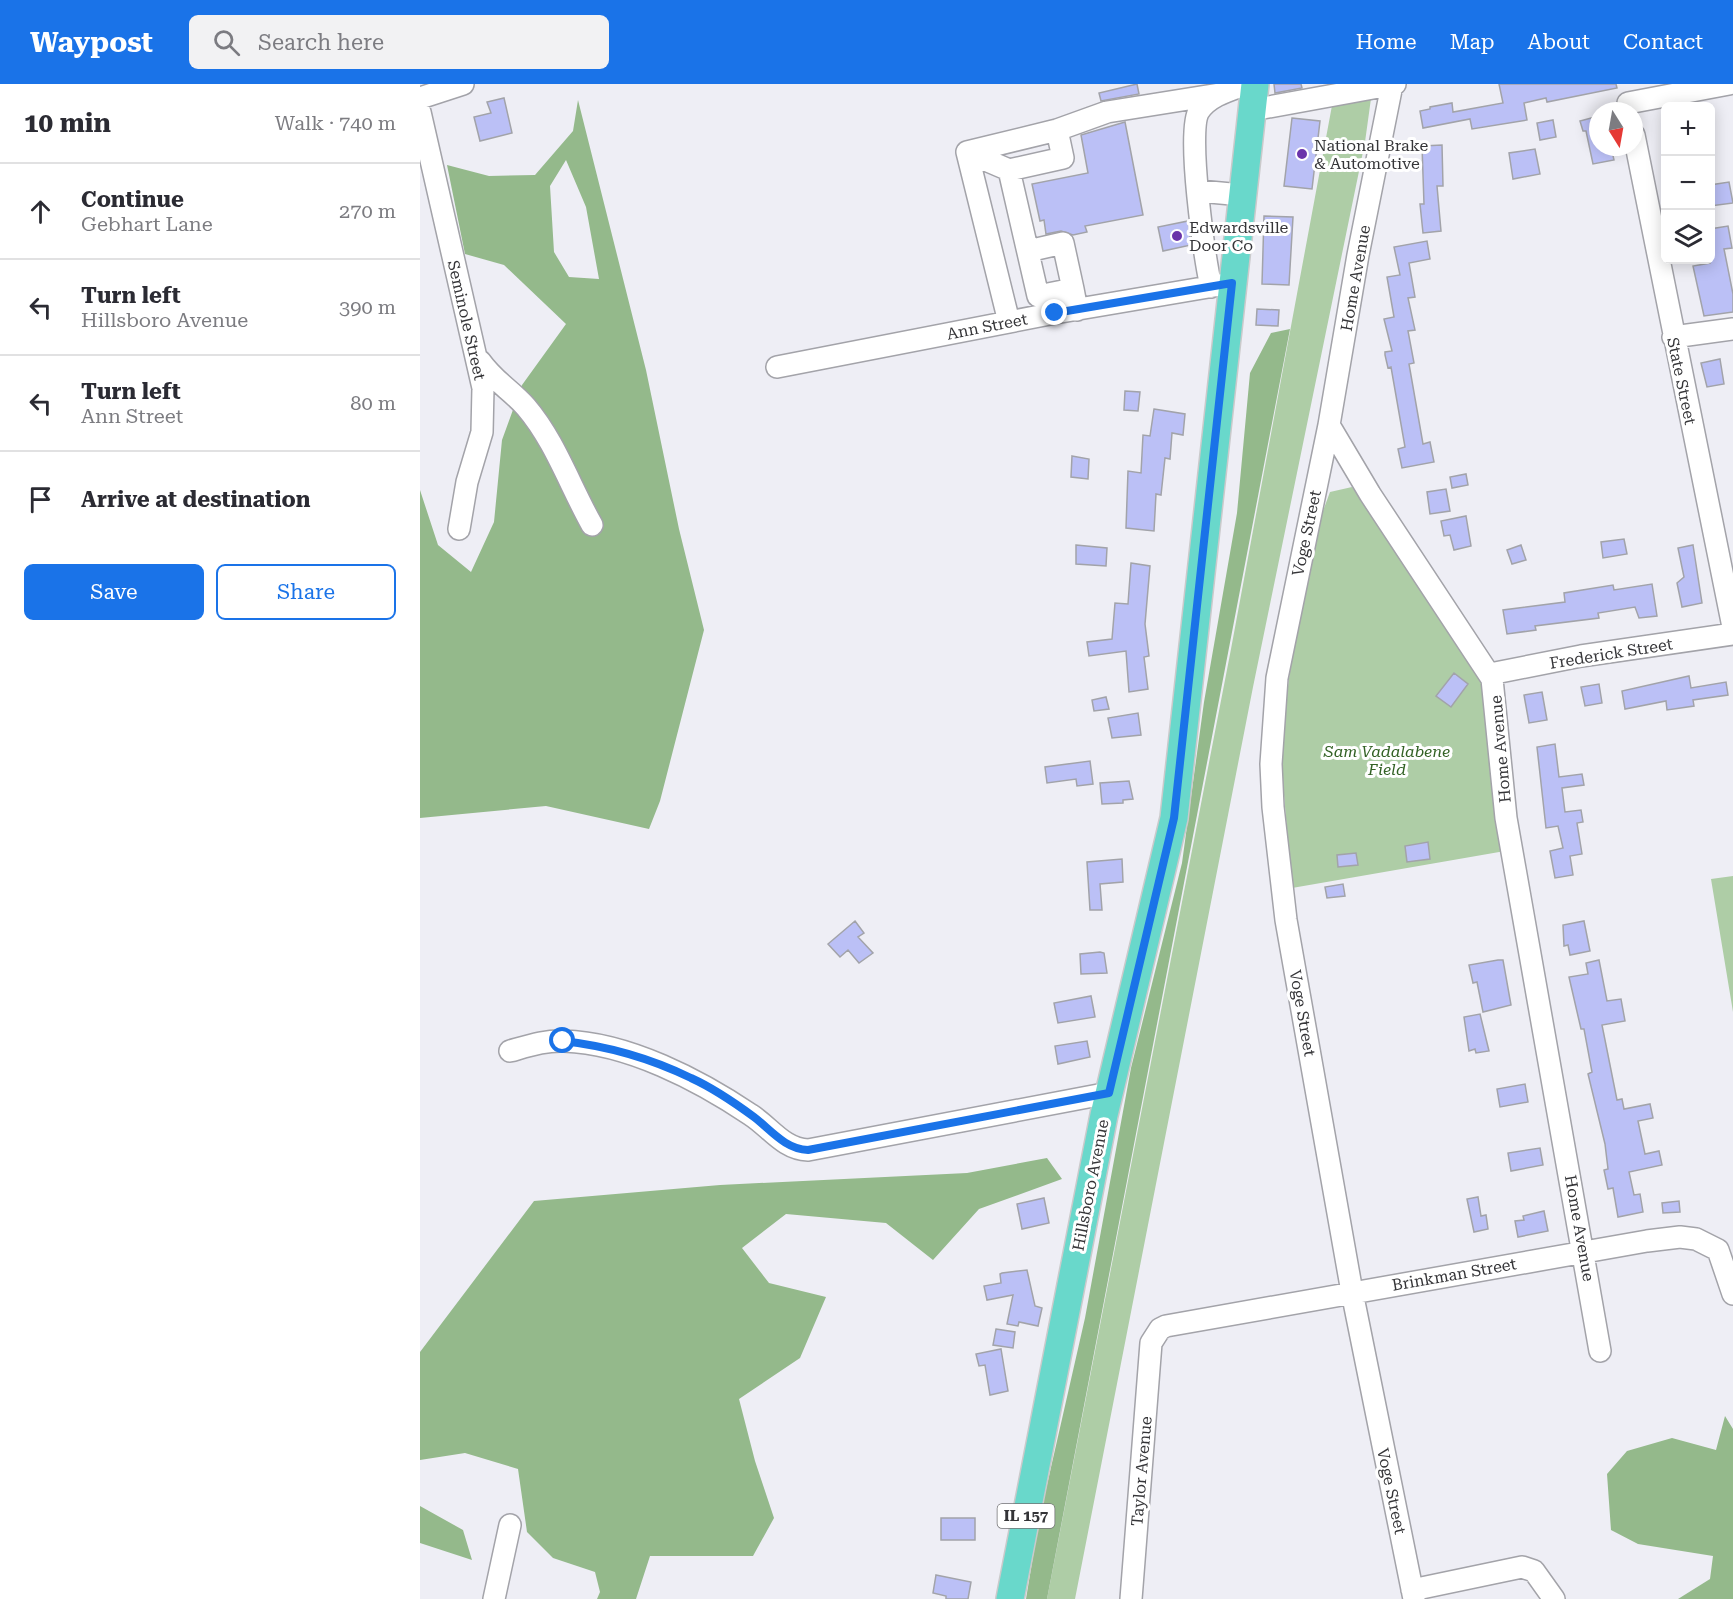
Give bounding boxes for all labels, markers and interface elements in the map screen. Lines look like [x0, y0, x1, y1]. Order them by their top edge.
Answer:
search box [189, 15, 609, 69]
text: Waypost [30, 26, 153, 59]
icon: search [210, 26, 243, 59]
text: Search here [258, 30, 384, 55]
text: Home [1356, 30, 1417, 54]
text: Map [1450, 30, 1495, 54]
text: About [1528, 30, 1590, 54]
text: Contact [1623, 30, 1703, 54]
north arrow [1589, 102, 1643, 156]
map controls [1661, 102, 1715, 264]
button: + [1661, 102, 1715, 156]
text: 10 min [24, 108, 111, 138]
text: Walk · 740 m [275, 111, 396, 135]
place label: National Brake & Automotive [1314, 136, 1428, 173]
marker: National Brake & Automotive [1295, 147, 1309, 161]
button: − [1661, 156, 1715, 210]
text: Continue [81, 187, 184, 212]
icon: ahead [24, 195, 57, 228]
text: 270 m [339, 199, 396, 223]
button: layers [1661, 210, 1715, 264]
text: Gebhart Lane [81, 212, 213, 236]
place label: Edwardsville Door Co [1189, 218, 1289, 255]
street label: Home Avenue [1337, 223, 1374, 333]
marker: Edwardsville Door Co [1170, 229, 1184, 243]
street label: Seminole Street [443, 258, 490, 382]
text: Turn left [81, 283, 181, 308]
icon: left [24, 291, 57, 324]
text: 390 m [339, 295, 396, 319]
route end [1041, 299, 1067, 325]
text: Hillsboro Avenue [81, 308, 248, 332]
street label: Ann Street [945, 309, 1029, 344]
street label: State Street [1663, 336, 1700, 427]
text: Turn left [81, 379, 181, 404]
icon: left [24, 387, 57, 420]
text: 80 m [350, 391, 396, 415]
text: Ann Street [81, 404, 183, 428]
icon: arrive [24, 483, 57, 516]
text: Arrive at destination [81, 487, 310, 512]
street label: Voge Street [1288, 488, 1325, 578]
button: Save [24, 564, 204, 620]
button: Share [216, 564, 396, 620]
street label: Frederick Street [1548, 634, 1674, 673]
street label: Home Avenue [1486, 694, 1515, 803]
park label: Sam Vadalabene Field [1323, 742, 1450, 779]
street label: Voge Street [1286, 968, 1319, 1058]
route start [549, 1027, 575, 1053]
street label: Hillsboro Avenue [1068, 1117, 1113, 1253]
street label: Home Avenue [1561, 1173, 1598, 1283]
street label: Brinkman Street [1390, 1254, 1518, 1295]
street label: Taylor Avenue [1127, 1415, 1156, 1527]
street label: Voge Street [1373, 1446, 1410, 1536]
road number: IL 157 [998, 1504, 1054, 1528]

